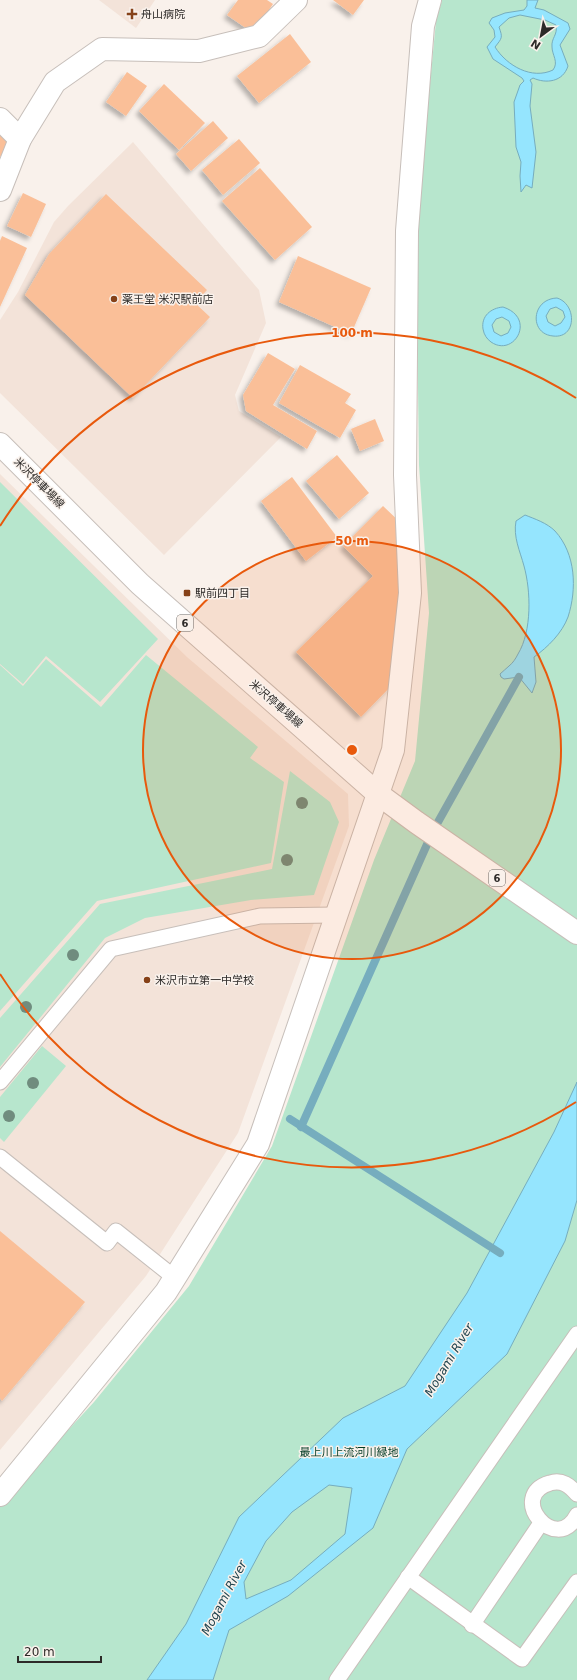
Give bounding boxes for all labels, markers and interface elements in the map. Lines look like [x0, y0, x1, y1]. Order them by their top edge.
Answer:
marker: 舟山病院 [126, 8, 138, 20]
place label: 舟山病院 [141, 8, 185, 21]
north arrow [521, 16, 561, 56]
text: N [529, 36, 543, 52]
place label: 薬王堂 米沢駅前店 [122, 293, 214, 306]
marker: 薬王堂 米沢駅前店 [109, 294, 119, 304]
text: 100 m [331, 326, 373, 340]
street label: 米沢停車場線 [11, 455, 67, 511]
text: 50 m [335, 534, 369, 548]
place label: 駅前四丁目 [195, 587, 250, 600]
marker: 駅前四丁目 [182, 588, 192, 598]
road number: 6 [177, 615, 193, 631]
street label: 米沢停車場線 [247, 677, 305, 731]
centre of rings [345, 743, 359, 757]
road number: 6 [489, 870, 505, 886]
place label: 米沢市立第一中学校 [155, 974, 254, 987]
marker: 米沢市立第一中学校 [142, 975, 152, 985]
water label: Mogami River [422, 1320, 477, 1399]
park label: 最上川上流河川緑地 [300, 1446, 399, 1459]
water label: Mogami River [198, 1557, 250, 1638]
scale bar [18, 1638, 101, 1664]
text: 20 m [24, 1645, 55, 1659]

